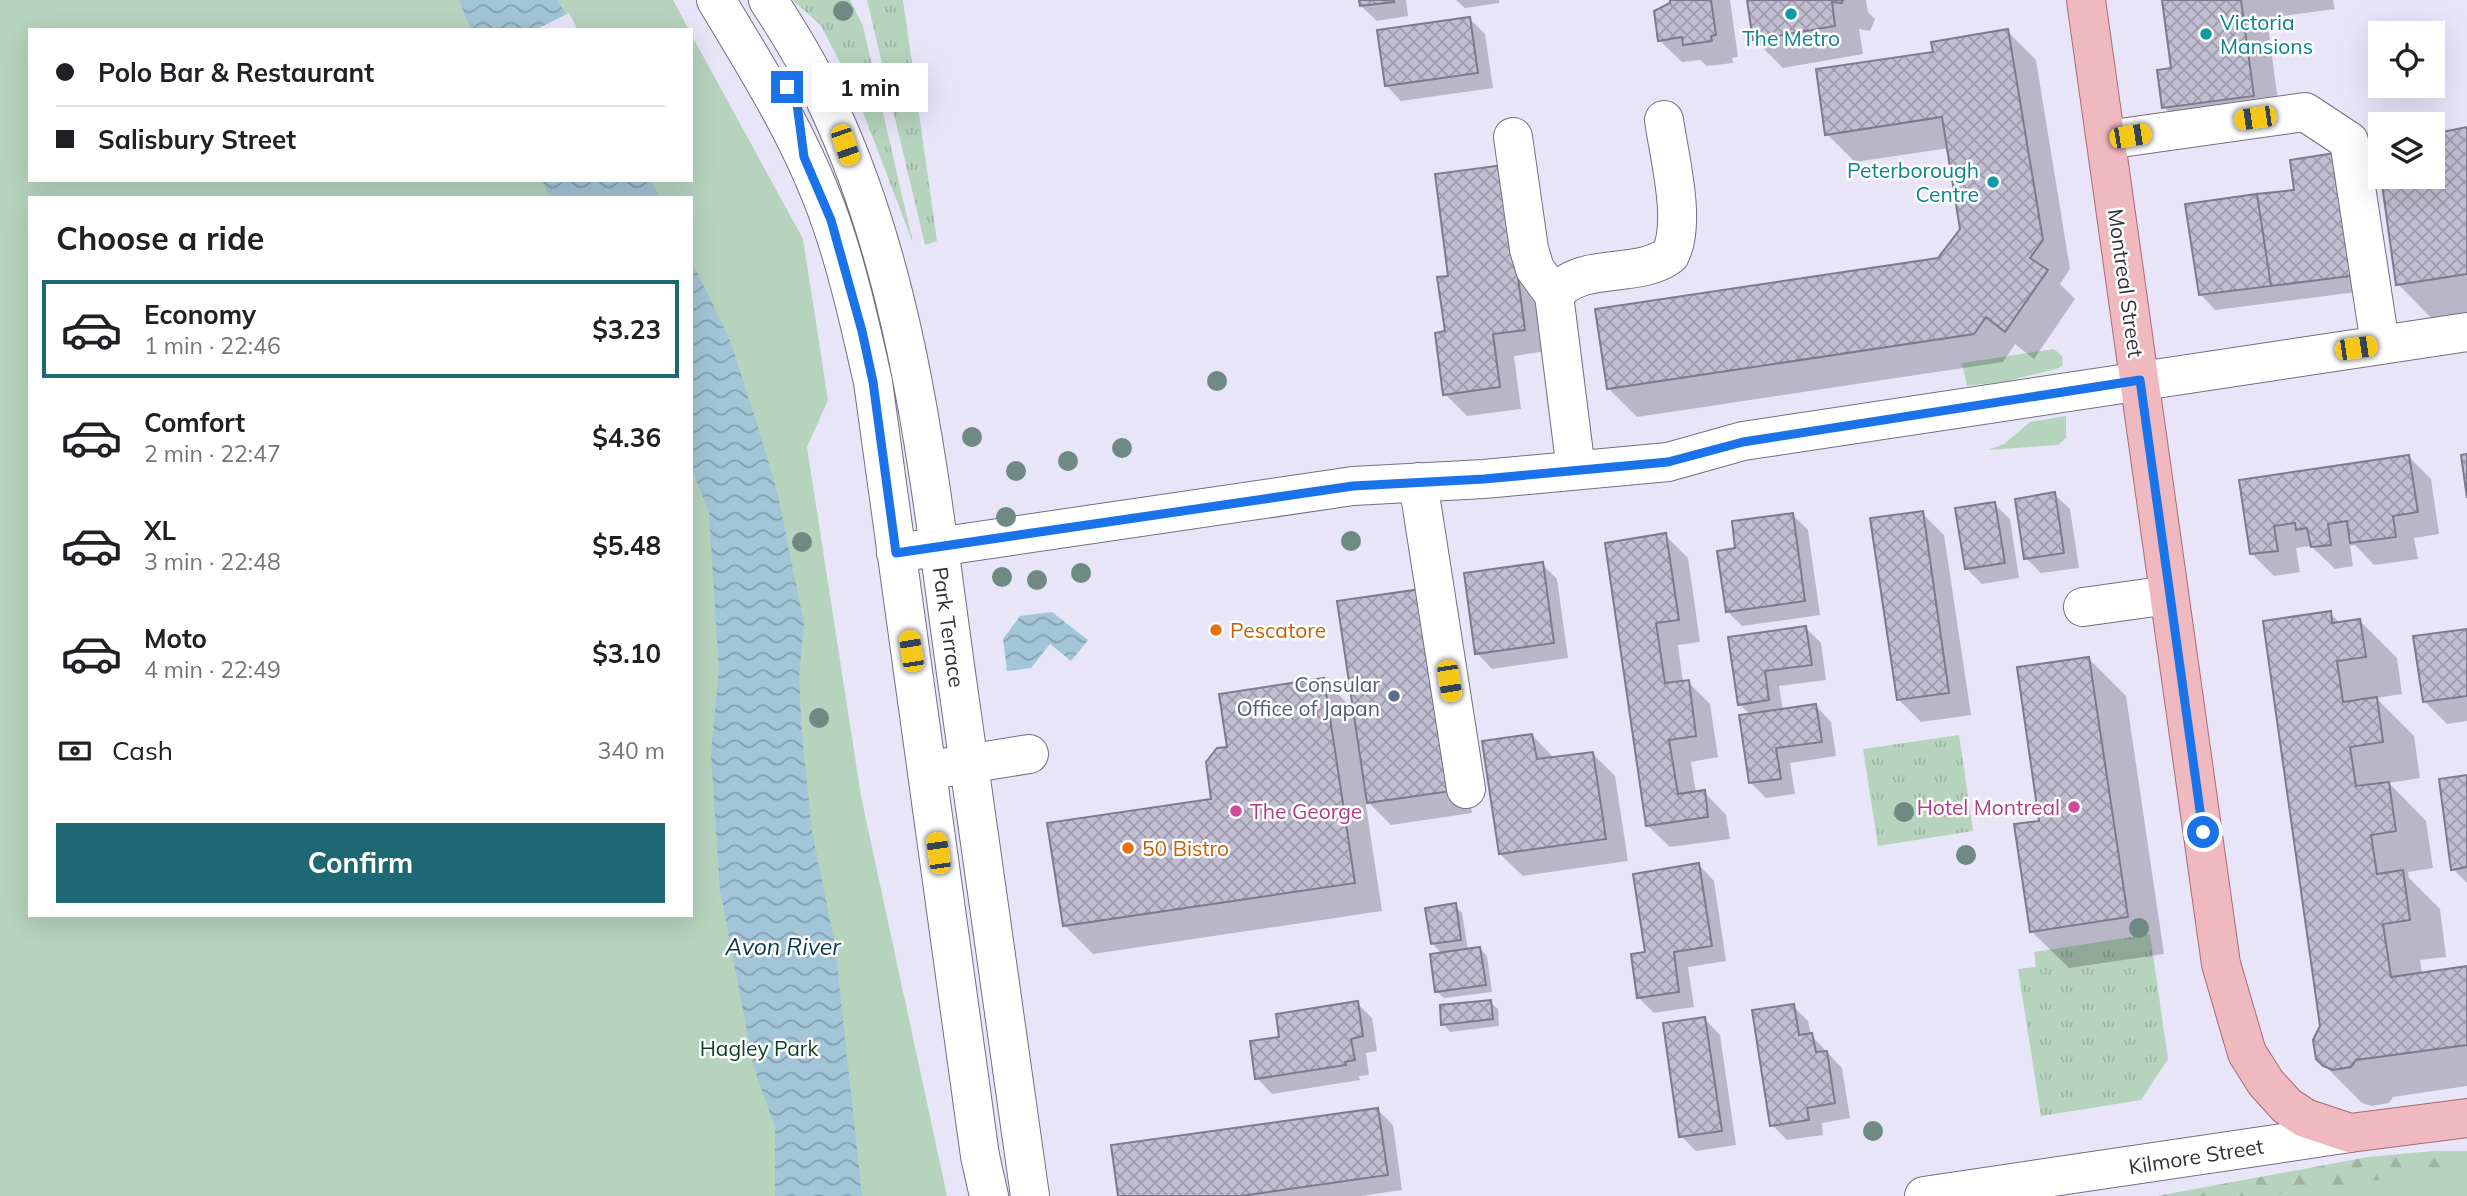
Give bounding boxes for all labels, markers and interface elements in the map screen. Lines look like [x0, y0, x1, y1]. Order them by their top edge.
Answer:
marker: The Metro [1783, 6, 1799, 22]
place label: Victoria Mansions [2220, 9, 2313, 59]
map controls [2368, 21, 2445, 189]
button: locate [2368, 21, 2445, 98]
place label: The Metro [1742, 25, 1840, 51]
marker: Victoria Mansions [2198, 26, 2214, 42]
text: Polo Bar & Restaurant [98, 56, 374, 89]
callout: 1 min [812, 62, 927, 112]
route end [771, 71, 803, 103]
text: 1 min [840, 73, 900, 102]
car [2233, 105, 2278, 131]
button: layers [2368, 112, 2445, 189]
car [829, 122, 862, 168]
car [2108, 122, 2153, 150]
text: Salisbury Street [98, 123, 296, 156]
place label: Peterborough Centre [1847, 157, 1979, 207]
marker: Peterborough Centre [1985, 174, 2001, 190]
street label: Montreal Street [2103, 207, 2149, 359]
text: Choose a ride [56, 218, 264, 258]
icon: car [60, 298, 123, 361]
text: Economy [144, 298, 256, 331]
text: $3.23 [592, 313, 661, 346]
text: 1 min · 22:46 [144, 331, 281, 360]
car [2334, 335, 2379, 361]
icon: car [60, 406, 123, 469]
text: Comfort [144, 406, 245, 439]
text: $4.36 [592, 421, 661, 454]
text: 2 min · 22:47 [144, 439, 281, 468]
icon: car [60, 514, 123, 577]
text: XL [144, 514, 176, 547]
text: $5.48 [592, 529, 661, 562]
text: 3 min · 22:48 [144, 547, 281, 576]
street label: Park Terrace [928, 565, 970, 689]
place label: Pescatore [1230, 617, 1326, 643]
icon: car [60, 622, 123, 685]
text: Moto [144, 622, 207, 655]
marker: Pescatore [1208, 622, 1224, 638]
car [898, 629, 925, 673]
text: $3.10 [592, 637, 661, 670]
text: 4 min · 22:49 [144, 655, 281, 684]
car [1436, 659, 1463, 703]
place label: Consular Office of Japan [1236, 671, 1380, 721]
marker: Consular Office of Japan [1386, 688, 1402, 704]
icon: cash [56, 732, 94, 770]
text: Cash [112, 734, 173, 767]
text: 340 m [597, 736, 665, 765]
place label: Hotel Montreal [1917, 794, 2060, 820]
place label: The George [1250, 798, 1362, 824]
marker: Hotel Montreal [2066, 799, 2082, 815]
marker: The George [1228, 803, 1244, 819]
route start [2187, 816, 2219, 848]
button: Confirm [56, 823, 665, 903]
car [925, 831, 952, 875]
place label: 50 Bistro [1142, 835, 1229, 861]
marker: 50 Bistro [1120, 840, 1136, 856]
water label: Avon River [724, 932, 842, 961]
park label: Hagley Park [700, 1035, 818, 1061]
street label: Kilmore Street [2127, 1133, 2265, 1179]

